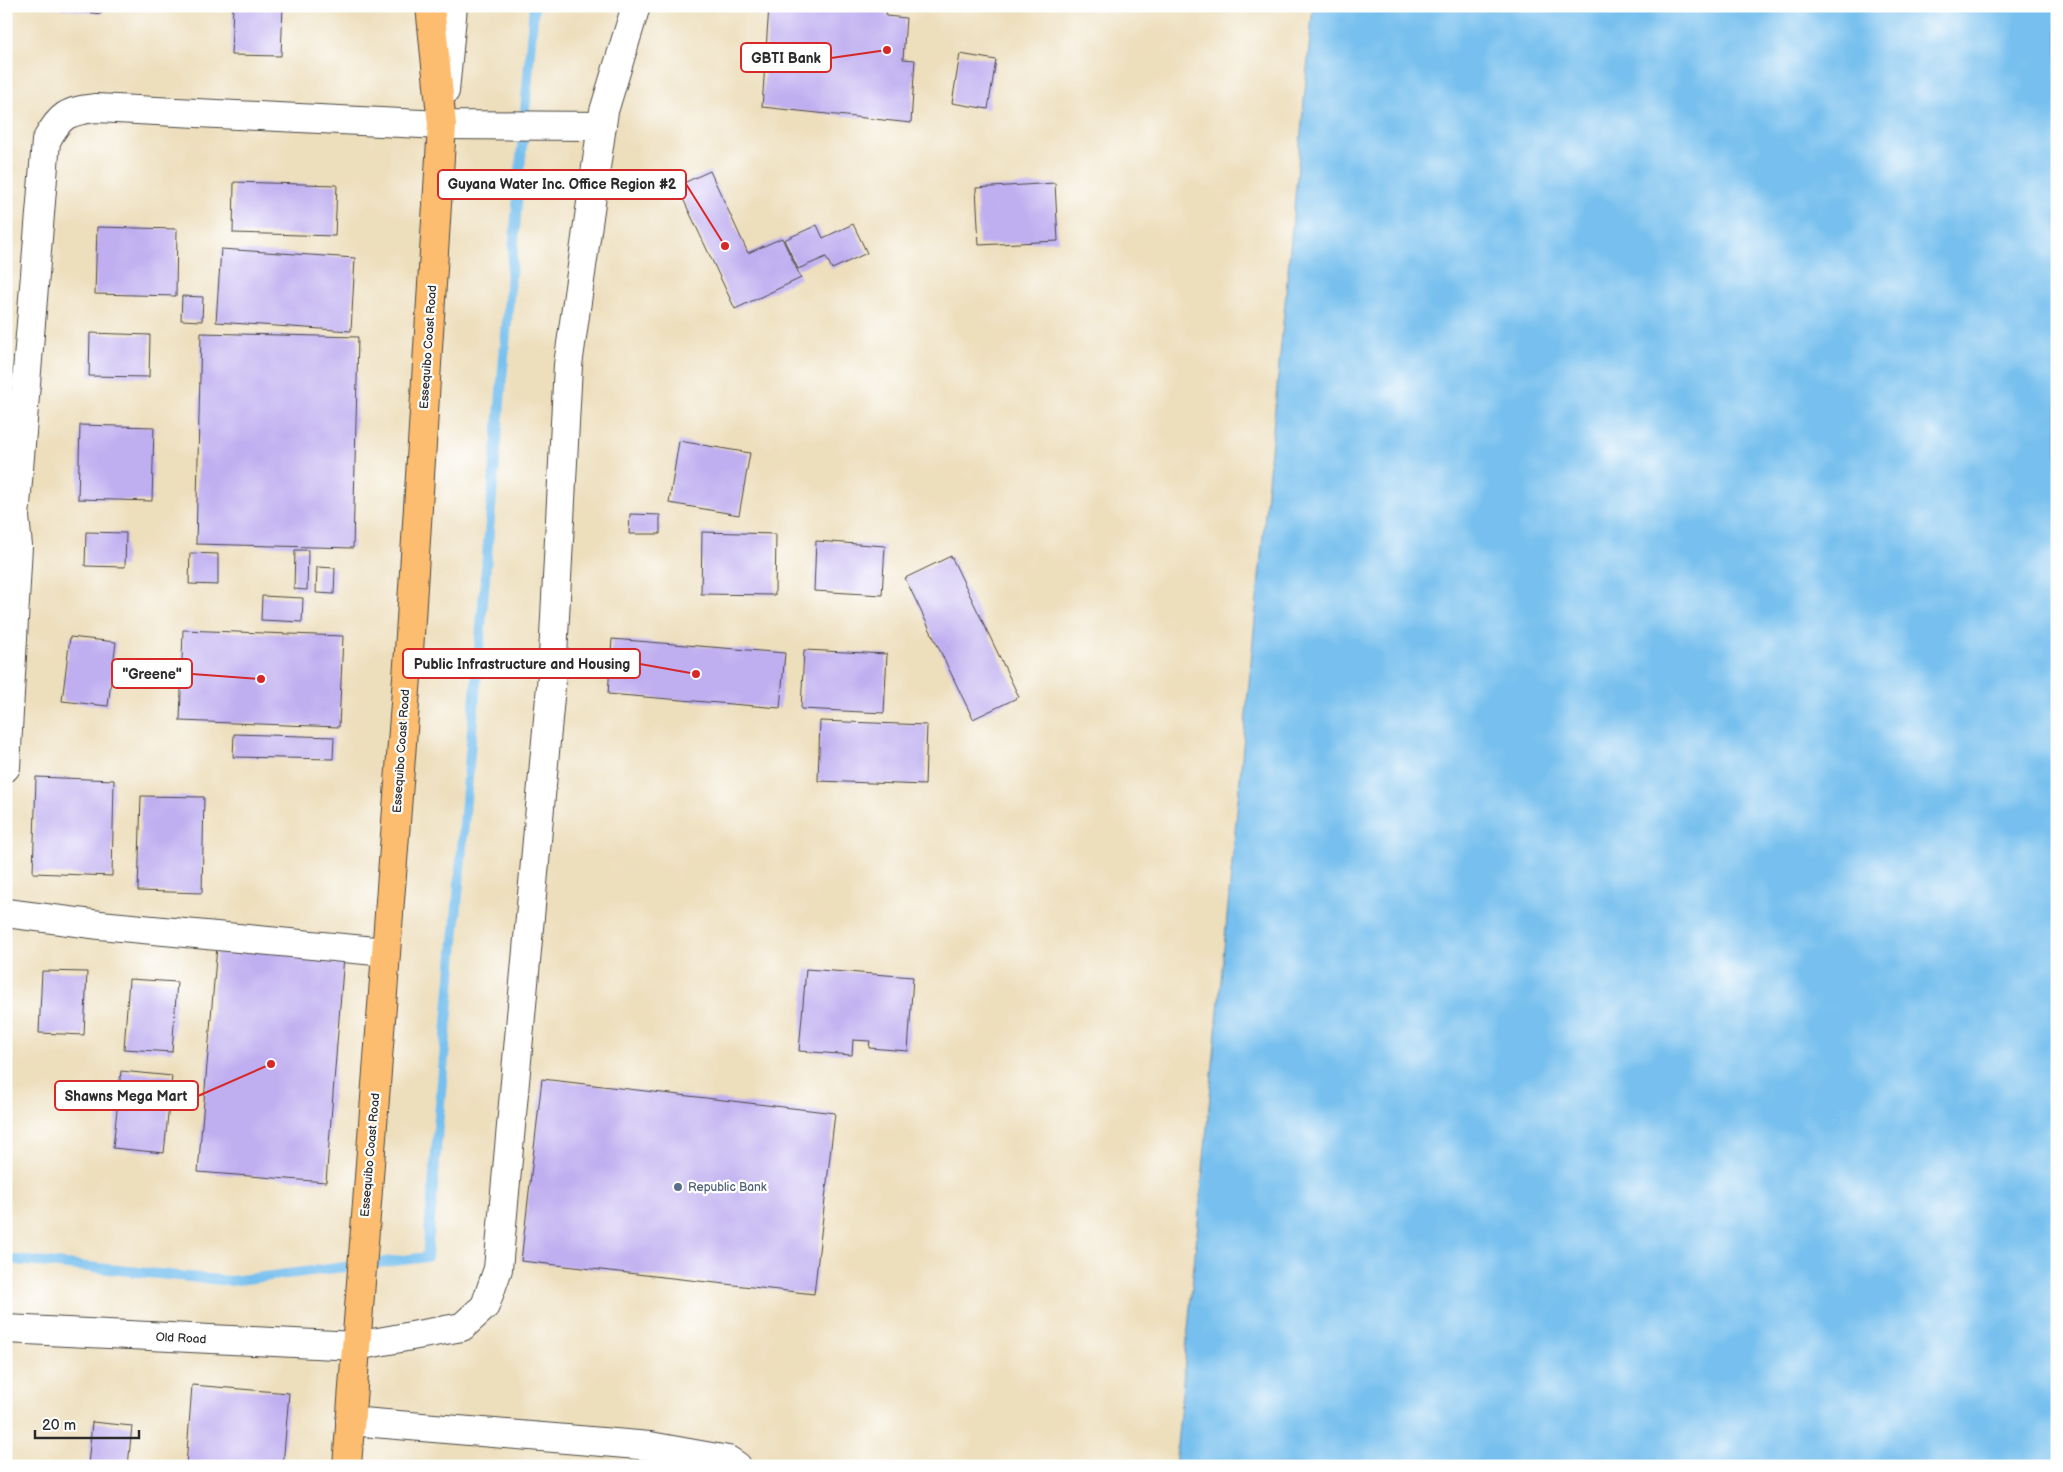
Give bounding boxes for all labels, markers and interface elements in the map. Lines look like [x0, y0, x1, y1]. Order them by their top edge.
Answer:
callout: GBTI Bank [741, 43, 831, 72]
text: GBTI Bank [751, 50, 822, 67]
callout: Guyana Water Inc. Office Region #2 [438, 170, 686, 199]
text: Guyana Water Inc. Office Region #2 [448, 176, 677, 193]
street label: Essequibo Coast Road [417, 284, 440, 410]
callout: Public Infrastructure and Housing [403, 649, 640, 678]
text: Public Infrastructure and Housing [414, 656, 630, 673]
callout: "Greene" [112, 659, 192, 688]
text: "Greene" [122, 666, 182, 683]
street label: Essequibo Coast Road [390, 688, 413, 814]
callout: Shawns Mega Mart [55, 1081, 198, 1110]
text: Shawns Mega Mart [65, 1088, 187, 1105]
street label: Essequibo Coast Road [358, 1092, 383, 1218]
place label: Republic Bank [688, 1180, 767, 1195]
marker: Republic Bank [672, 1181, 684, 1193]
street label: Old Road [155, 1330, 207, 1347]
scale bar [35, 1407, 139, 1439]
text: 20 m [42, 1416, 76, 1435]

